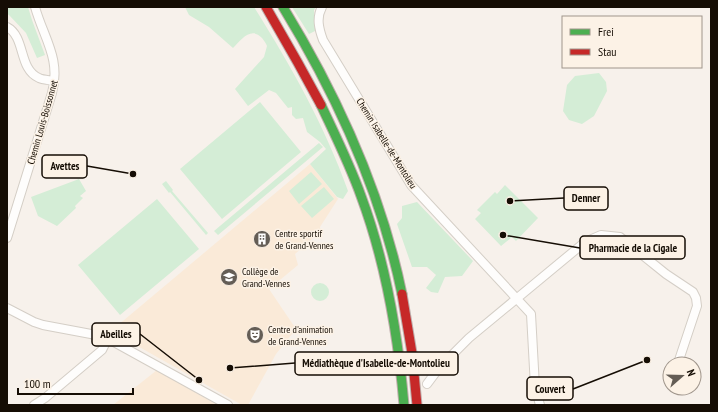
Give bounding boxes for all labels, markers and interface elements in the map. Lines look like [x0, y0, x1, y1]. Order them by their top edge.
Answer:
legend [562, 16, 702, 68]
text: Frei [598, 24, 614, 39]
text: Stau [598, 44, 616, 59]
street label: Chemin Louis-Boissonnet [24, 78, 61, 166]
street label: Chemin Isabelle-de-Montolieu [353, 95, 420, 191]
callout: Avettes [42, 155, 87, 178]
text: Avettes [50, 159, 80, 173]
callout: Denner [564, 187, 608, 210]
text: Denner [572, 191, 601, 205]
place label: Centre sportif de Grand-Vennes [275, 227, 334, 252]
building icon: Centre sportif de Grand-Vennes [252, 229, 272, 249]
callout: Pharmacie de la Cigale [580, 236, 685, 259]
text: Pharmacie de la Cigale [589, 241, 678, 255]
place label: Collège de Grand-Vennes [242, 265, 290, 290]
school or university icon: Collège de Grand-Vennes [219, 267, 239, 287]
callout: Abeilles [92, 323, 140, 346]
place label: Centre d'animation de Grand-Vennes [268, 323, 333, 348]
theatre icon: Centre d'animation de Grand-Vennes [245, 325, 265, 345]
text: Abeilles [99, 327, 132, 341]
callout: Médiathèque d'Isabelle-de-Montolieu [295, 352, 458, 375]
text: Médiathèque d'Isabelle-de-Montolieu [302, 356, 450, 370]
north arrow [662, 356, 702, 396]
text: N [684, 367, 699, 378]
scale bar [18, 370, 133, 396]
text: 100 m [24, 376, 51, 391]
callout: Couvert [527, 377, 573, 400]
text: Couvert [535, 382, 566, 396]

